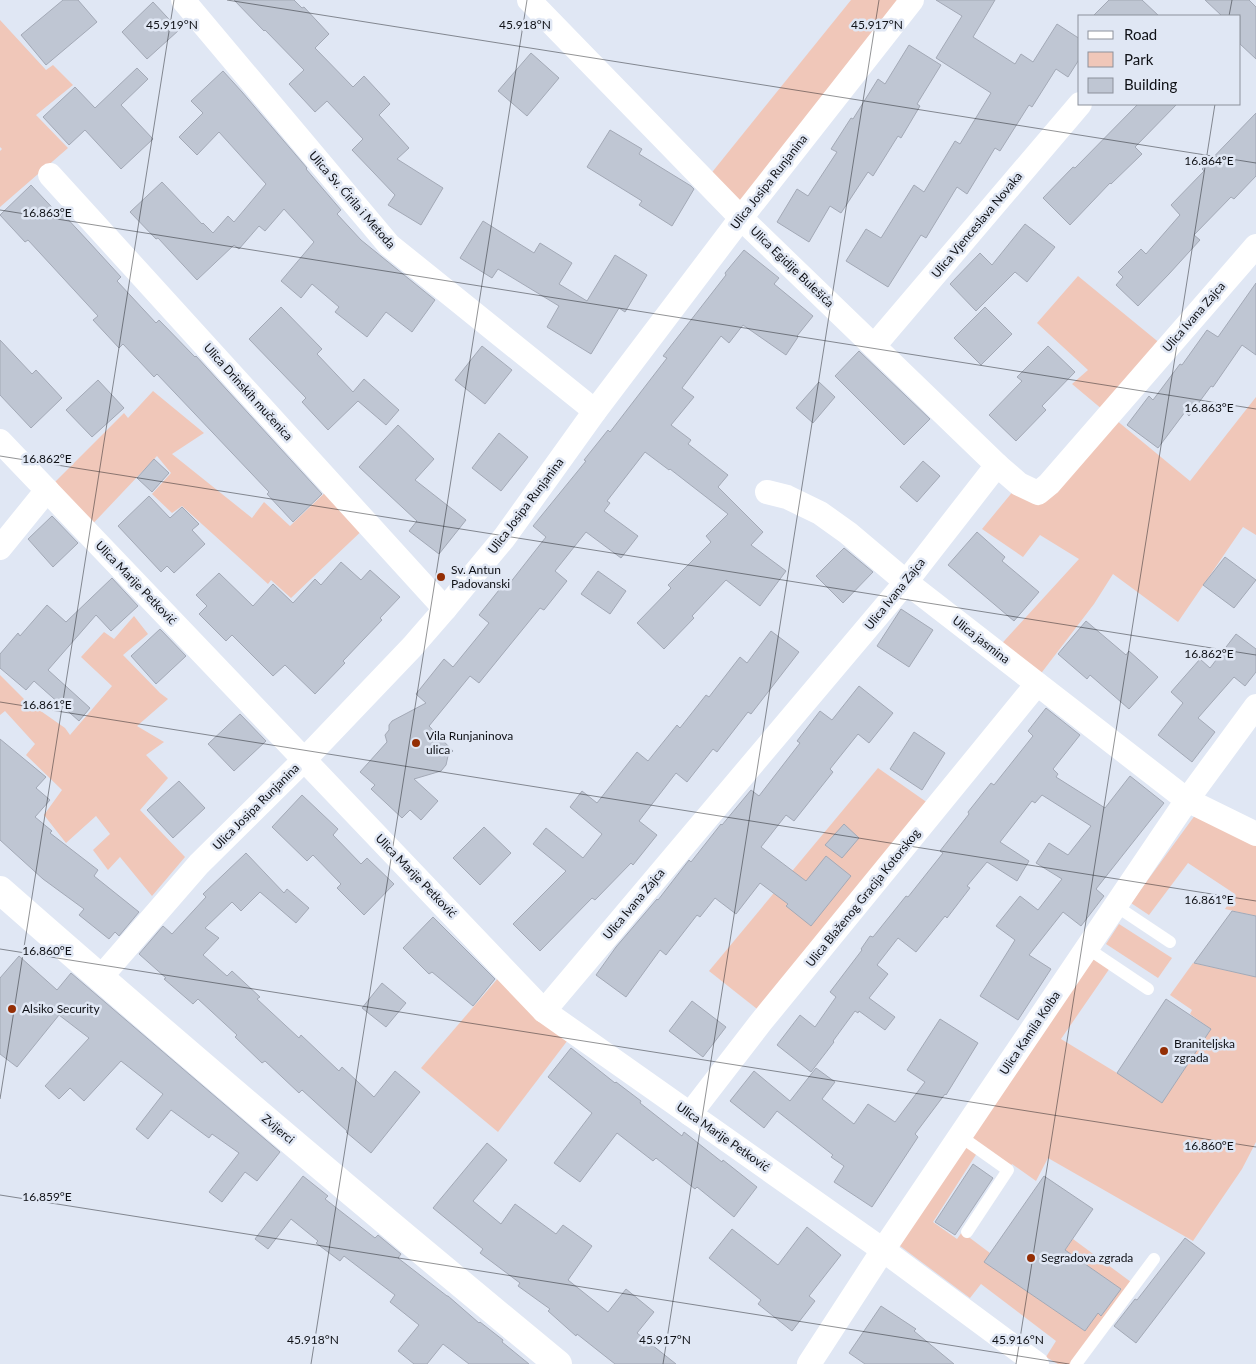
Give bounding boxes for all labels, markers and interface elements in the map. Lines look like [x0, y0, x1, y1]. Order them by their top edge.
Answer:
legend [1078, 15, 1241, 105]
text: 45.919°N [146, 17, 198, 32]
text: 45.918°N [499, 17, 551, 32]
text: 45.917°N [851, 17, 903, 32]
text: Road [1124, 25, 1157, 43]
text: Park [1124, 50, 1154, 68]
text: Building [1124, 75, 1177, 93]
street label: Ulica Josipa Runjanina [727, 131, 810, 232]
street label: Ulica Sv. Ćirila i Metoda [306, 148, 399, 251]
text: 16.864°E [1184, 153, 1234, 168]
street label: Ulica Vjenceslava Novaka [928, 169, 1025, 281]
text: 16.863°E [22, 205, 72, 220]
street label: Ulica Egidije Bulešića [747, 223, 837, 310]
street label: Ulica Ivana Zajca [1159, 279, 1228, 355]
street label: Ulica Drinskih mučenica [201, 340, 296, 443]
text: 16.863°E [1184, 400, 1234, 415]
text: 16.862°E [22, 451, 72, 466]
street label: Ulica Josipa Runjanina [485, 455, 567, 557]
street label: Ulica Marije Petković [93, 538, 180, 628]
street label: Ulica Ivana Zajca [861, 555, 928, 633]
place label: Sv. Antun Padovanski [451, 562, 510, 591]
marker: Sv. Antun Padovanski [435, 571, 447, 583]
street label: Ulica jasmina [950, 613, 1013, 667]
text: 16.862°E [1184, 646, 1234, 661]
text: 16.861°E [22, 697, 72, 712]
place label: Vila Runjaninova ulica [426, 728, 513, 757]
marker: Vila Runjaninova ulica [410, 737, 422, 749]
street label: Ulica Josipa Runjanina [209, 760, 302, 853]
street label: Ulica Blaženog Gracija Kotorskog [802, 826, 923, 970]
street label: Ulica Marije Petković [373, 831, 460, 921]
street label: Ulica Ivana Zajca [600, 865, 668, 942]
text: 16.861°E [1184, 892, 1234, 907]
text: 16.860°E [22, 943, 72, 958]
street label: Ulica Kamila Kolba [996, 988, 1063, 1077]
place label: Alsiko Security [22, 1001, 100, 1016]
marker: Alsiko Security [6, 1003, 18, 1015]
place label: Braniteljska zgrada [1174, 1036, 1235, 1065]
marker: Braniteljska zgrada [1158, 1045, 1170, 1057]
street label: Ulica Marije Petković [674, 1099, 773, 1175]
street label: Zvijerci [259, 1111, 298, 1147]
text: 16.860°E [1184, 1138, 1234, 1153]
text: 16.859°E [22, 1189, 72, 1204]
place label: Segradova zgrada [1041, 1250, 1133, 1265]
marker: Segradova zgrada [1025, 1252, 1037, 1264]
text: 45.918°N [287, 1332, 339, 1347]
text: 45.917°N [639, 1332, 691, 1347]
text: 45.916°N [992, 1332, 1044, 1347]

